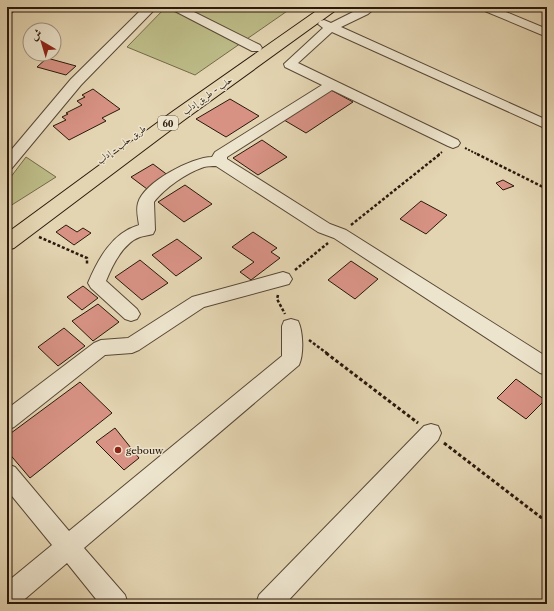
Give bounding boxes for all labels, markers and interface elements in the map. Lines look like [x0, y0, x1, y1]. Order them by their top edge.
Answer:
north arrow [22, 22, 62, 62]
text: ش [27, 25, 45, 43]
street label: حلب - طريق إدلب [180, 74, 235, 117]
road number: 60 [158, 116, 178, 130]
street label: طريق حلب - إدلب [94, 122, 148, 166]
place label: gebouw [126, 444, 164, 457]
marker: gebouw [113, 445, 123, 455]

